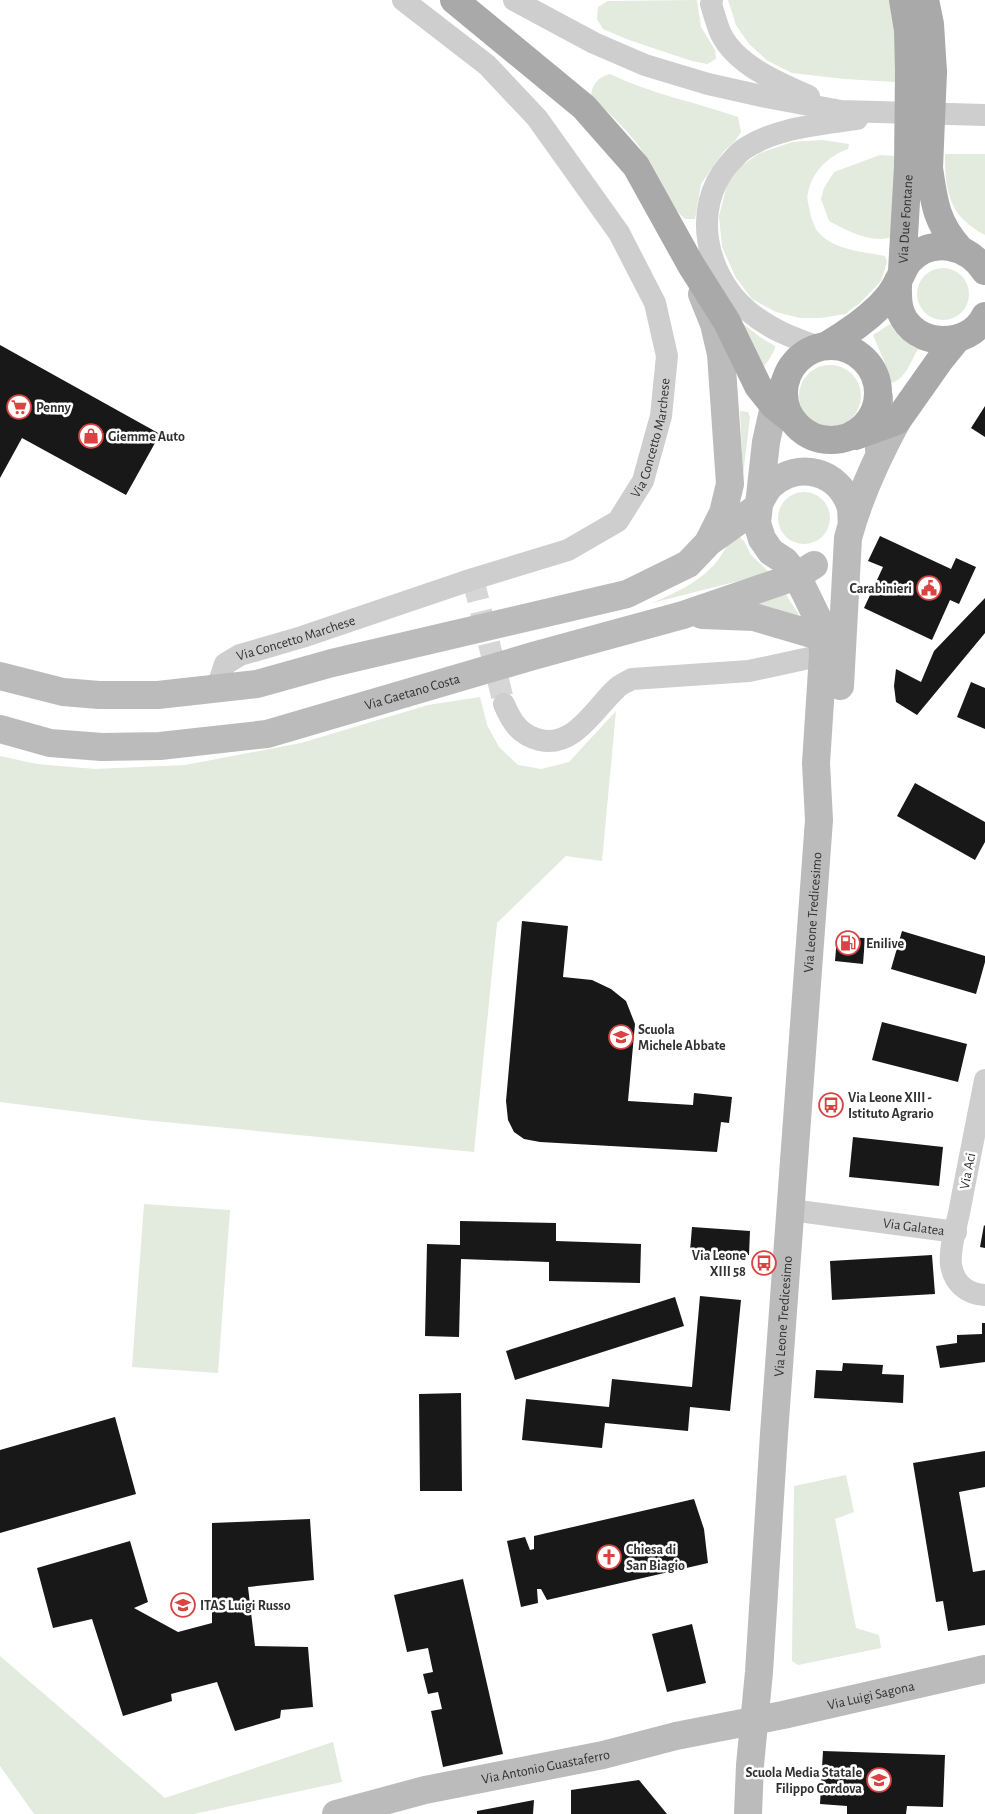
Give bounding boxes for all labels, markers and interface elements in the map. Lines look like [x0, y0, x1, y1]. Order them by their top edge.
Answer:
street label: Via Due Fontane [896, 174, 916, 264]
street label: Via Concetto Marchese [628, 378, 673, 500]
supermarket icon: Penny [6, 394, 32, 420]
place label: Penny [36, 401, 71, 415]
shop icon: Giemme Auto [78, 423, 104, 449]
place label: Giemme Auto [108, 430, 185, 444]
public building icon: Carabinieri [916, 575, 942, 601]
place label: Carabinieri [849, 582, 912, 596]
street label: Via Concetto Marchese [235, 614, 357, 664]
street label: Via Gaetano Costa [363, 672, 462, 713]
street label: Via Leone Tredicesimo [802, 851, 825, 973]
fuel station icon: Enilive [835, 930, 861, 956]
place label: Enilive [866, 937, 904, 951]
place label: Scuola Michele Abbate [638, 1023, 726, 1053]
school or university icon: Scuola Michele Abbate [608, 1024, 634, 1050]
place label: Via Leone XIII - Istituto Agrario [848, 1091, 934, 1121]
bus stop icon: Via Leone XIII - Istituto Agrario [818, 1092, 844, 1118]
street label: Via Aci [958, 1152, 978, 1191]
street label: Via Galatea [882, 1216, 946, 1238]
place label: Via Leone XIII 58 [692, 1249, 746, 1279]
bus stop icon: Via Leone XIII 58 [751, 1250, 777, 1276]
street label: Via Leone Tredicesimo [772, 1255, 795, 1377]
place label: Chiesa di San Biagio [626, 1543, 685, 1573]
church icon: Chiesa di San Biagio [596, 1544, 622, 1570]
school or university icon: ITAS Luigi Russo [170, 1592, 196, 1618]
place label: ITAS Luigi Russo [200, 1599, 291, 1613]
street label: Via Luigi Sagona [826, 1679, 916, 1713]
street label: Via Antonio Guastaferro [480, 1748, 611, 1787]
place label: Scuola Media Statale Filippo Cordova [746, 1766, 862, 1796]
school or university icon: Scuola Media Statale Filippo Cordova [866, 1767, 892, 1793]

